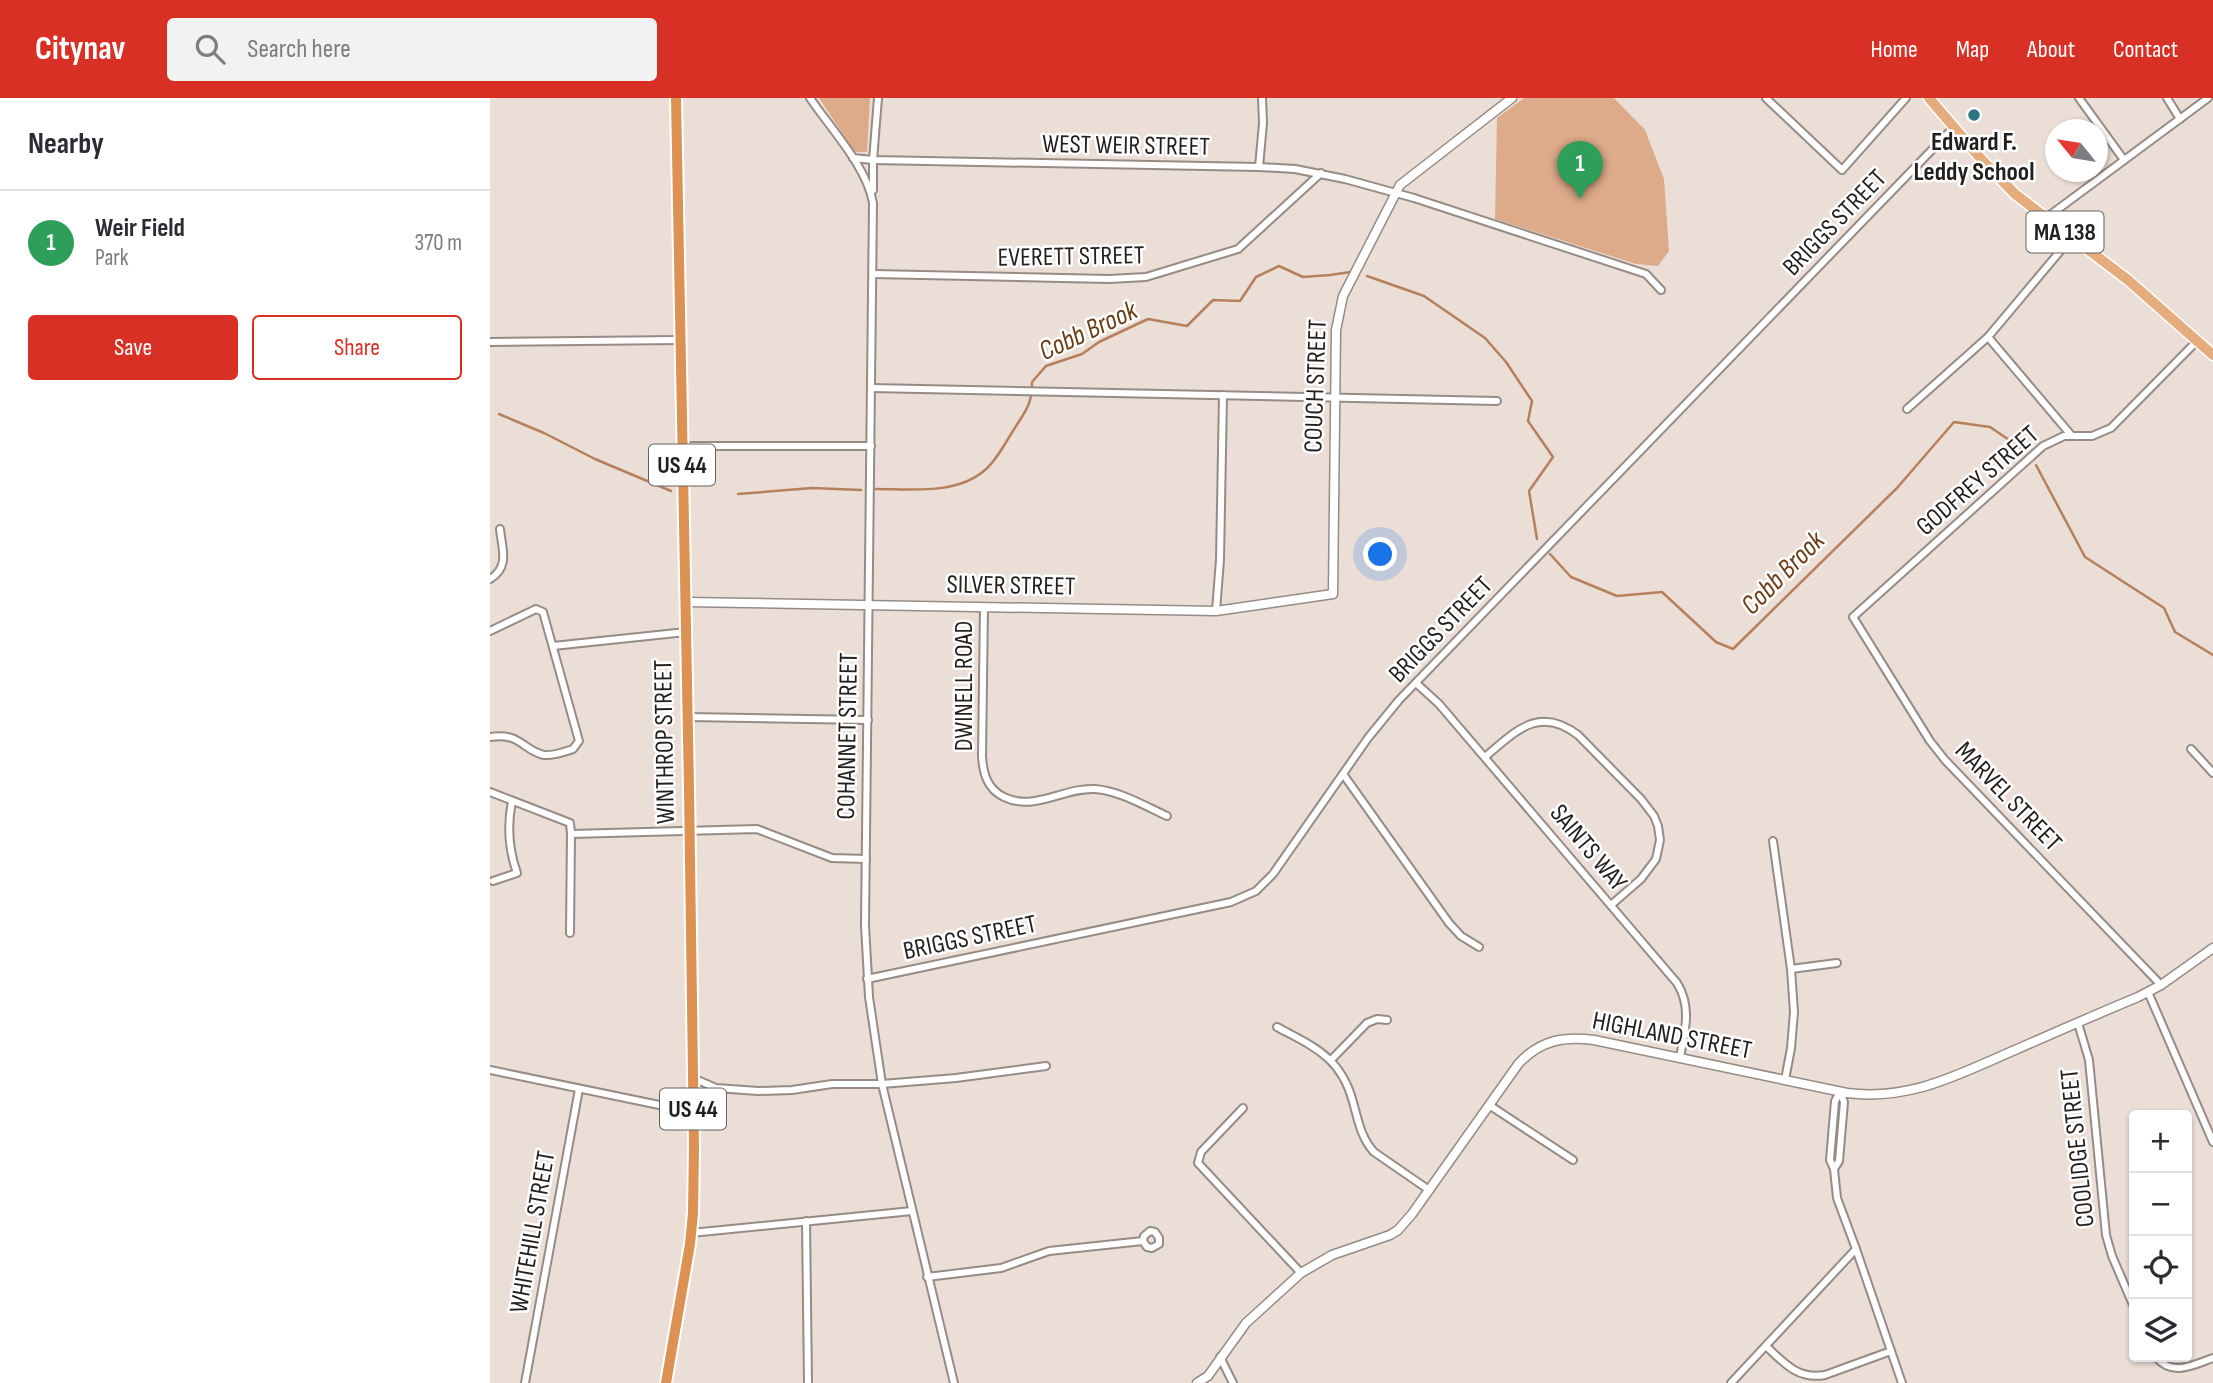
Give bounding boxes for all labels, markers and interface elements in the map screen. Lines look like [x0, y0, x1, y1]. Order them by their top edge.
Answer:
search box [167, 18, 657, 81]
text: Citynav [35, 29, 125, 69]
icon: search [191, 30, 229, 68]
text: Search here [247, 34, 351, 65]
text: Home [1870, 35, 1918, 64]
text: Map [1956, 35, 1989, 64]
text: About [2027, 35, 2075, 64]
text: Contact [2113, 35, 2178, 64]
marker: Edward F. Leddy School [1966, 107, 1982, 123]
north arrow [2045, 119, 2108, 182]
text: Nearby [28, 126, 104, 162]
place label: Edward F. Leddy School [1914, 127, 2034, 188]
street label: WEST WEIR STREET [1042, 129, 1210, 163]
pin: 1 [1557, 141, 1603, 199]
street label: BRIGGS STREET [1777, 163, 1893, 283]
road number: MA 138 [2026, 212, 2104, 252]
text: Weir Field [95, 213, 185, 244]
text: 1 [46, 229, 56, 257]
text: 370 m [415, 229, 462, 257]
street label: EVERETT STREET [997, 240, 1145, 274]
text: Park [95, 244, 129, 272]
water label: Cobb Brook [1034, 293, 1144, 368]
button: Save [28, 315, 238, 380]
button: Share [252, 315, 462, 380]
street label: COUCH STREET [1298, 319, 1334, 453]
street label: GODFREY STREET [1910, 419, 2046, 543]
road number: US 44 [649, 444, 715, 486]
water label: Cobb Brook [1734, 523, 1833, 622]
your location [1363, 537, 1397, 571]
street label: SILVER STREET [946, 569, 1076, 603]
street label: BRIGGS STREET [1383, 570, 1499, 690]
street label: DWINELL ROAD [949, 621, 980, 751]
street label: COHANNET STREET [831, 652, 865, 820]
street label: WINTHROP STREET [648, 660, 682, 824]
street label: MARVEL STREET [1948, 736, 2068, 858]
street label: SAINTS WAY [1543, 798, 1633, 898]
street label: BRIGGS STREET [900, 909, 1040, 967]
street label: HIGHLAND STREET [1590, 1005, 1754, 1067]
street label: COOLIDGE STREET [2054, 1067, 2102, 1229]
road number: US 44 [660, 1088, 726, 1129]
map controls [2129, 1110, 2192, 1362]
button: + [2129, 1110, 2192, 1173]
street label: WHITEHILL STREET [503, 1149, 563, 1315]
button: − [2129, 1173, 2192, 1236]
button: locate [2129, 1236, 2192, 1299]
button: layers [2129, 1299, 2192, 1362]

